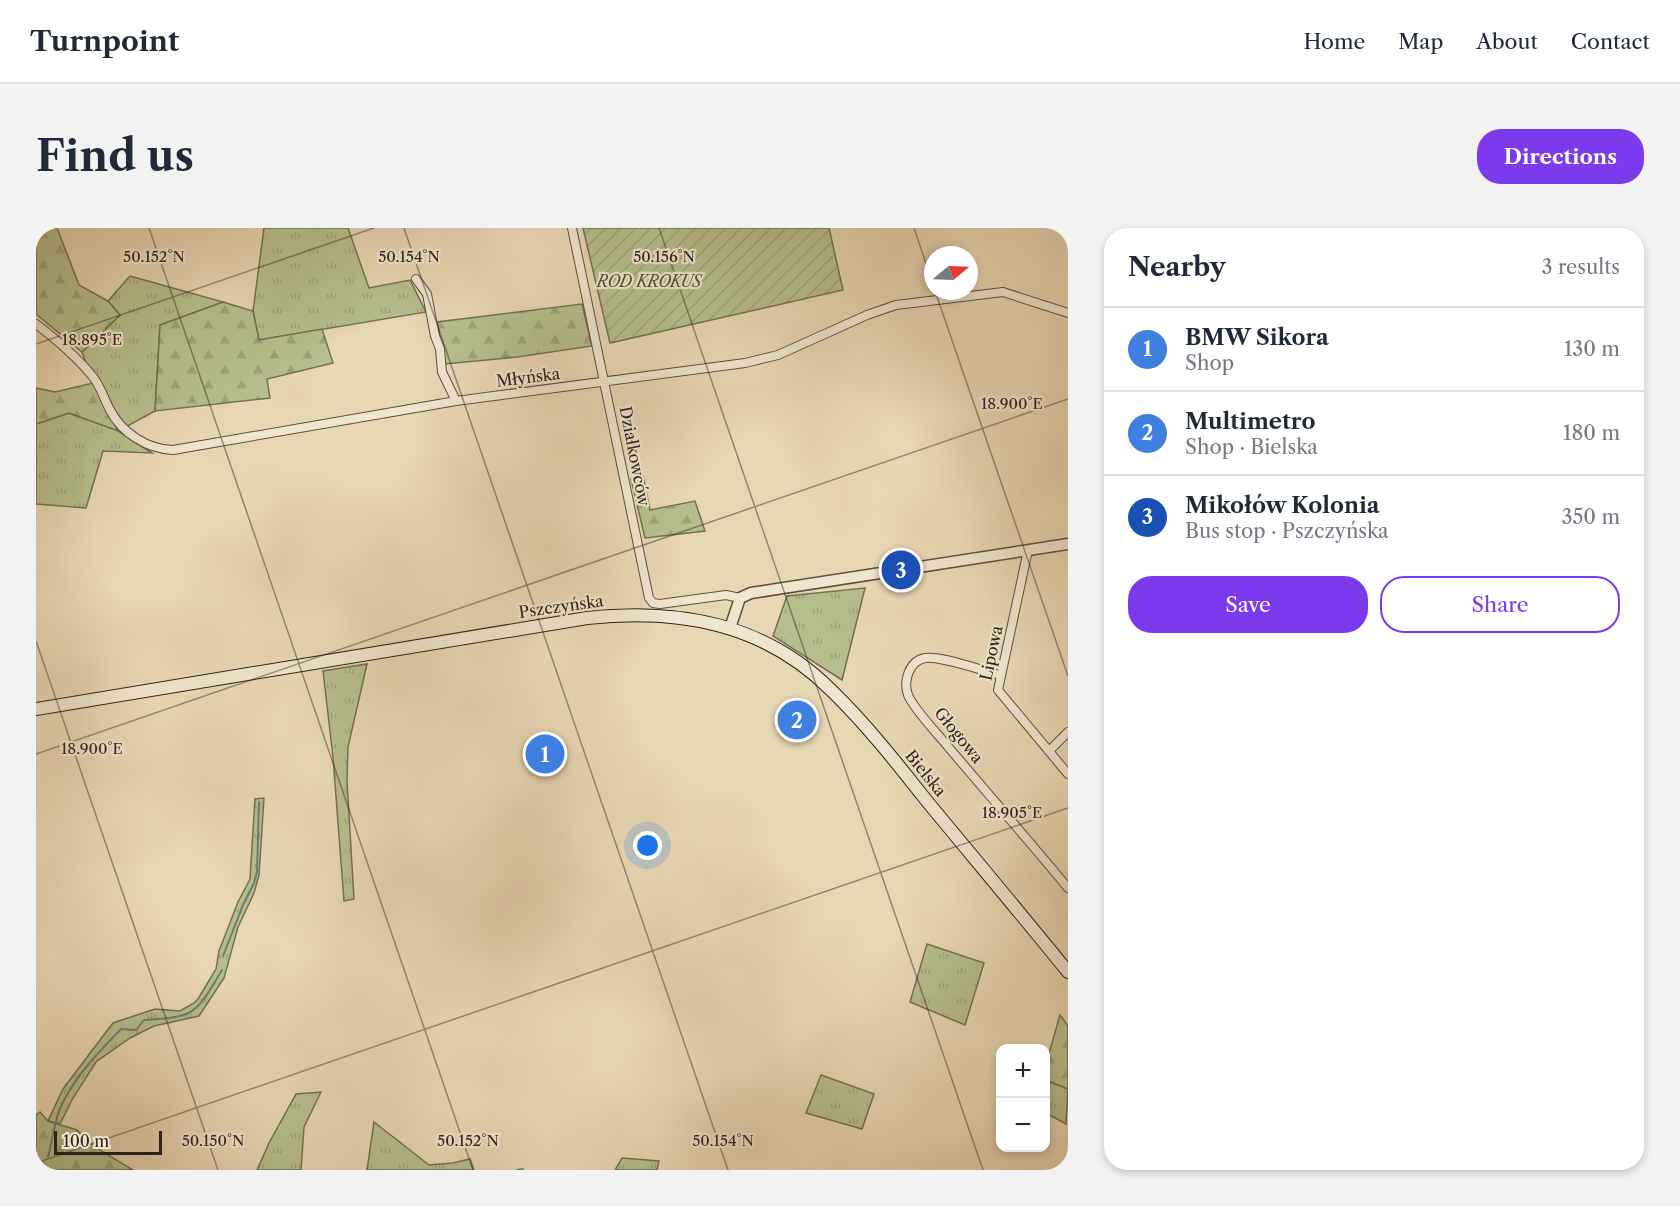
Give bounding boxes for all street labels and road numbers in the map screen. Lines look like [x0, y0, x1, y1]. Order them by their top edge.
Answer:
street label: Młyńska [495, 363, 562, 391]
street label: Działkowców [616, 404, 655, 508]
street label: Pszczyńska [517, 590, 605, 622]
street label: Lipowa [975, 623, 1007, 682]
street label: Głogowa [930, 703, 988, 768]
street label: Bielska [901, 746, 951, 801]

